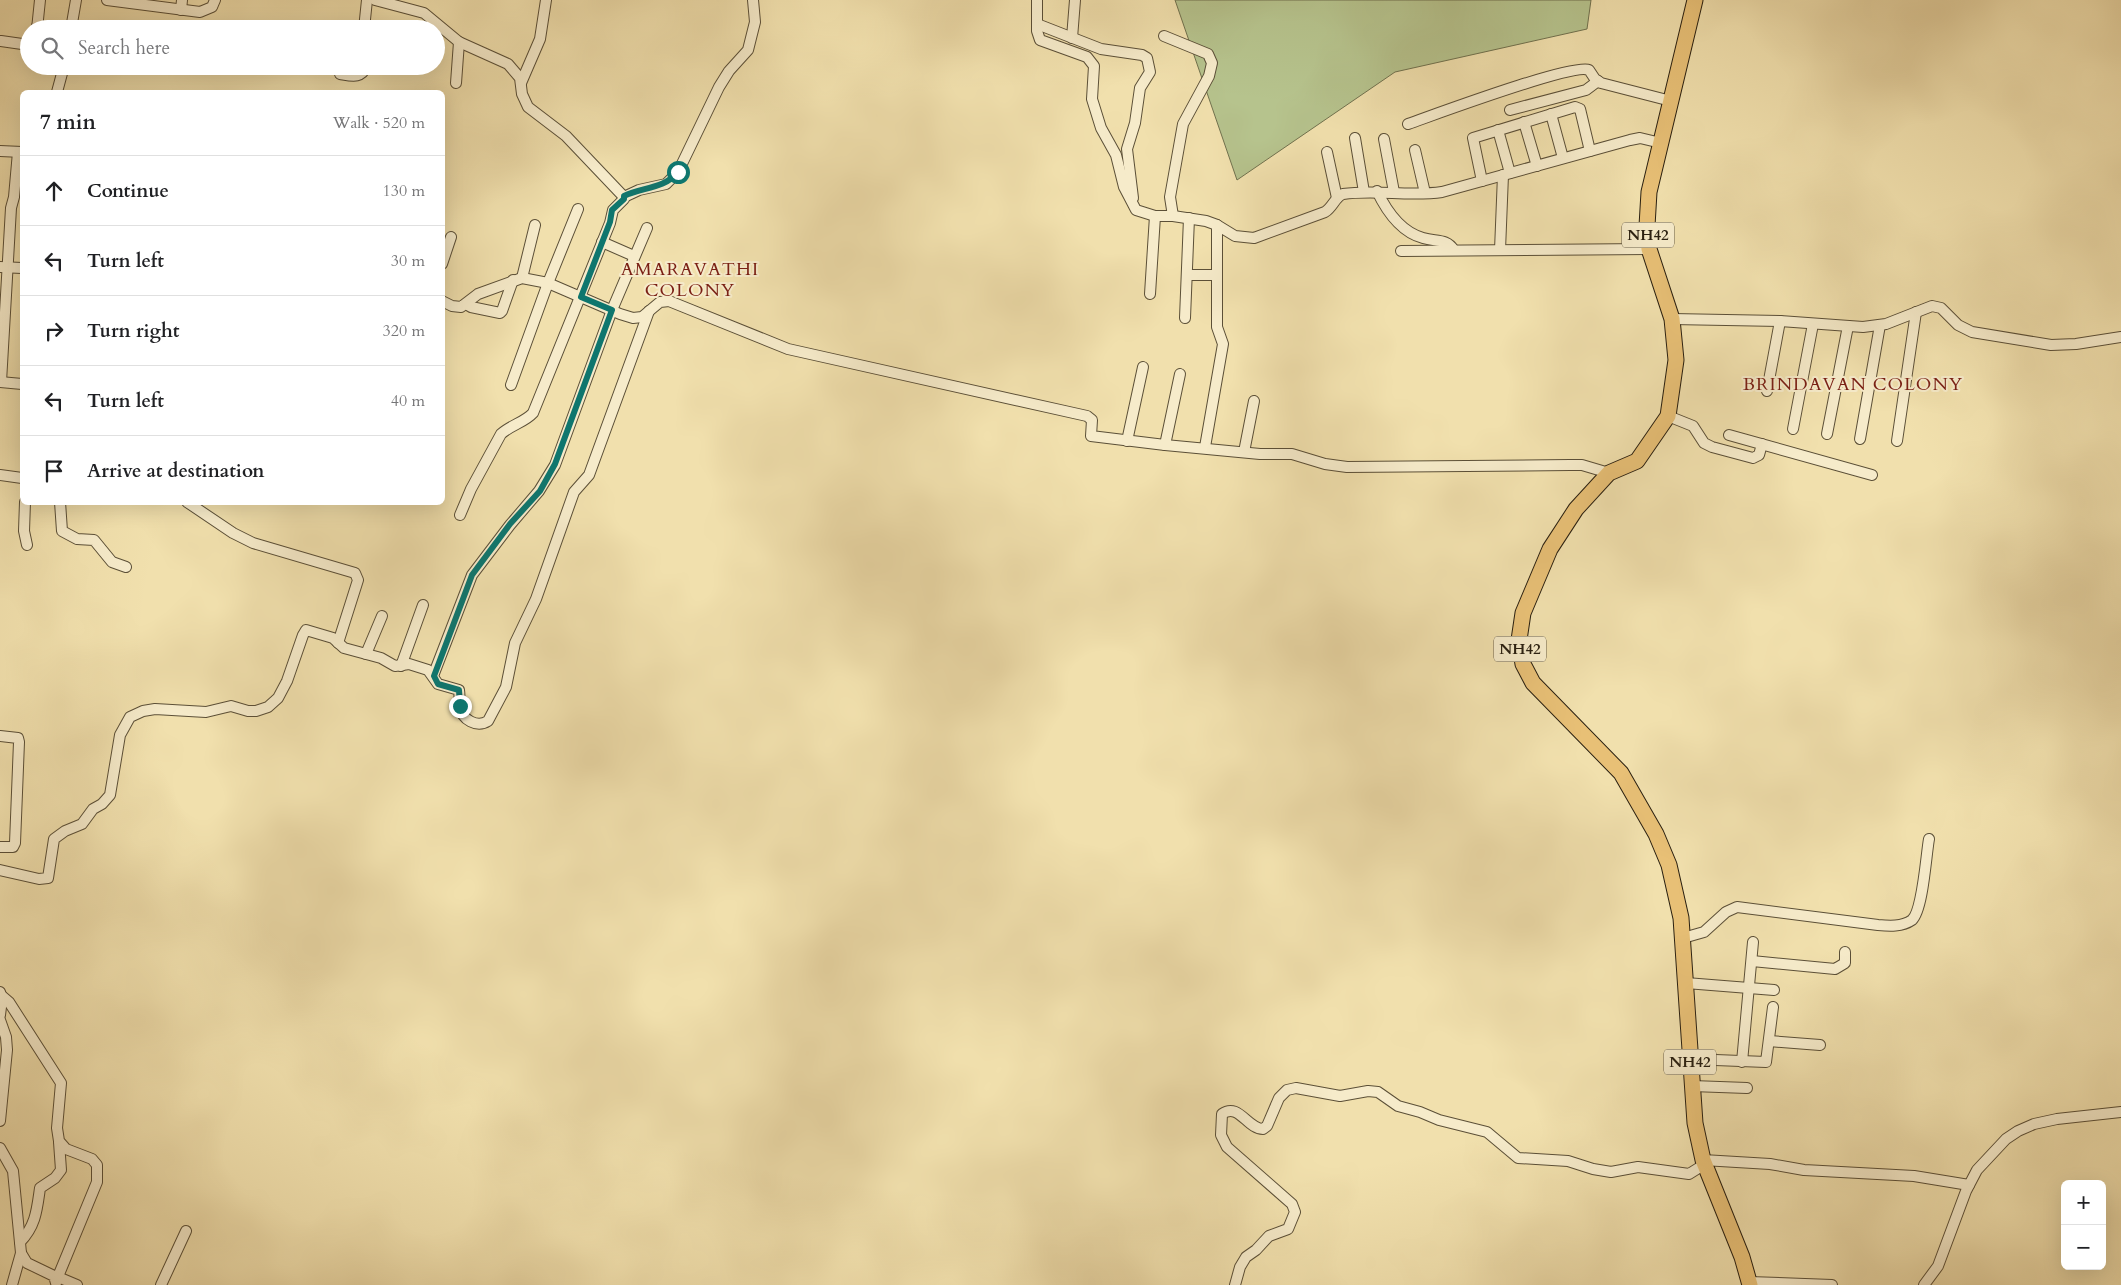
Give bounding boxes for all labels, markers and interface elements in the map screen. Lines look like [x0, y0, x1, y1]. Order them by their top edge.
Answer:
search box [20, 20, 445, 75]
icon: search [38, 34, 66, 62]
text: Search here [78, 35, 170, 61]
text: 7 min [40, 108, 96, 137]
text: Walk · 520 m [333, 112, 425, 134]
route start [667, 161, 690, 184]
icon: ahead [40, 177, 68, 205]
text: Continue [87, 178, 169, 204]
text: 130 m [383, 180, 425, 202]
road number: NH42 [1622, 222, 1674, 248]
icon: left [40, 247, 68, 275]
text: Turn left [87, 248, 164, 274]
text: 30 m [391, 250, 425, 272]
district label: AMARAVATHI COLONY [621, 257, 759, 303]
icon: right [40, 317, 68, 345]
text: Turn right [87, 318, 179, 344]
text: 320 m [383, 320, 425, 342]
district label: BRINDAVAN COLONY [1743, 372, 1963, 397]
icon: left [40, 387, 68, 415]
text: Turn left [87, 388, 164, 414]
text: 40 m [391, 390, 425, 412]
icon: arrive [40, 457, 68, 485]
text: Arrive at destination [87, 458, 264, 484]
road number: NH42 [1494, 636, 1546, 662]
route end [449, 695, 472, 718]
road number: NH42 [1664, 1050, 1716, 1074]
map controls [2061, 1180, 2106, 1270]
button: + [2061, 1180, 2106, 1225]
button: − [2061, 1225, 2106, 1270]

